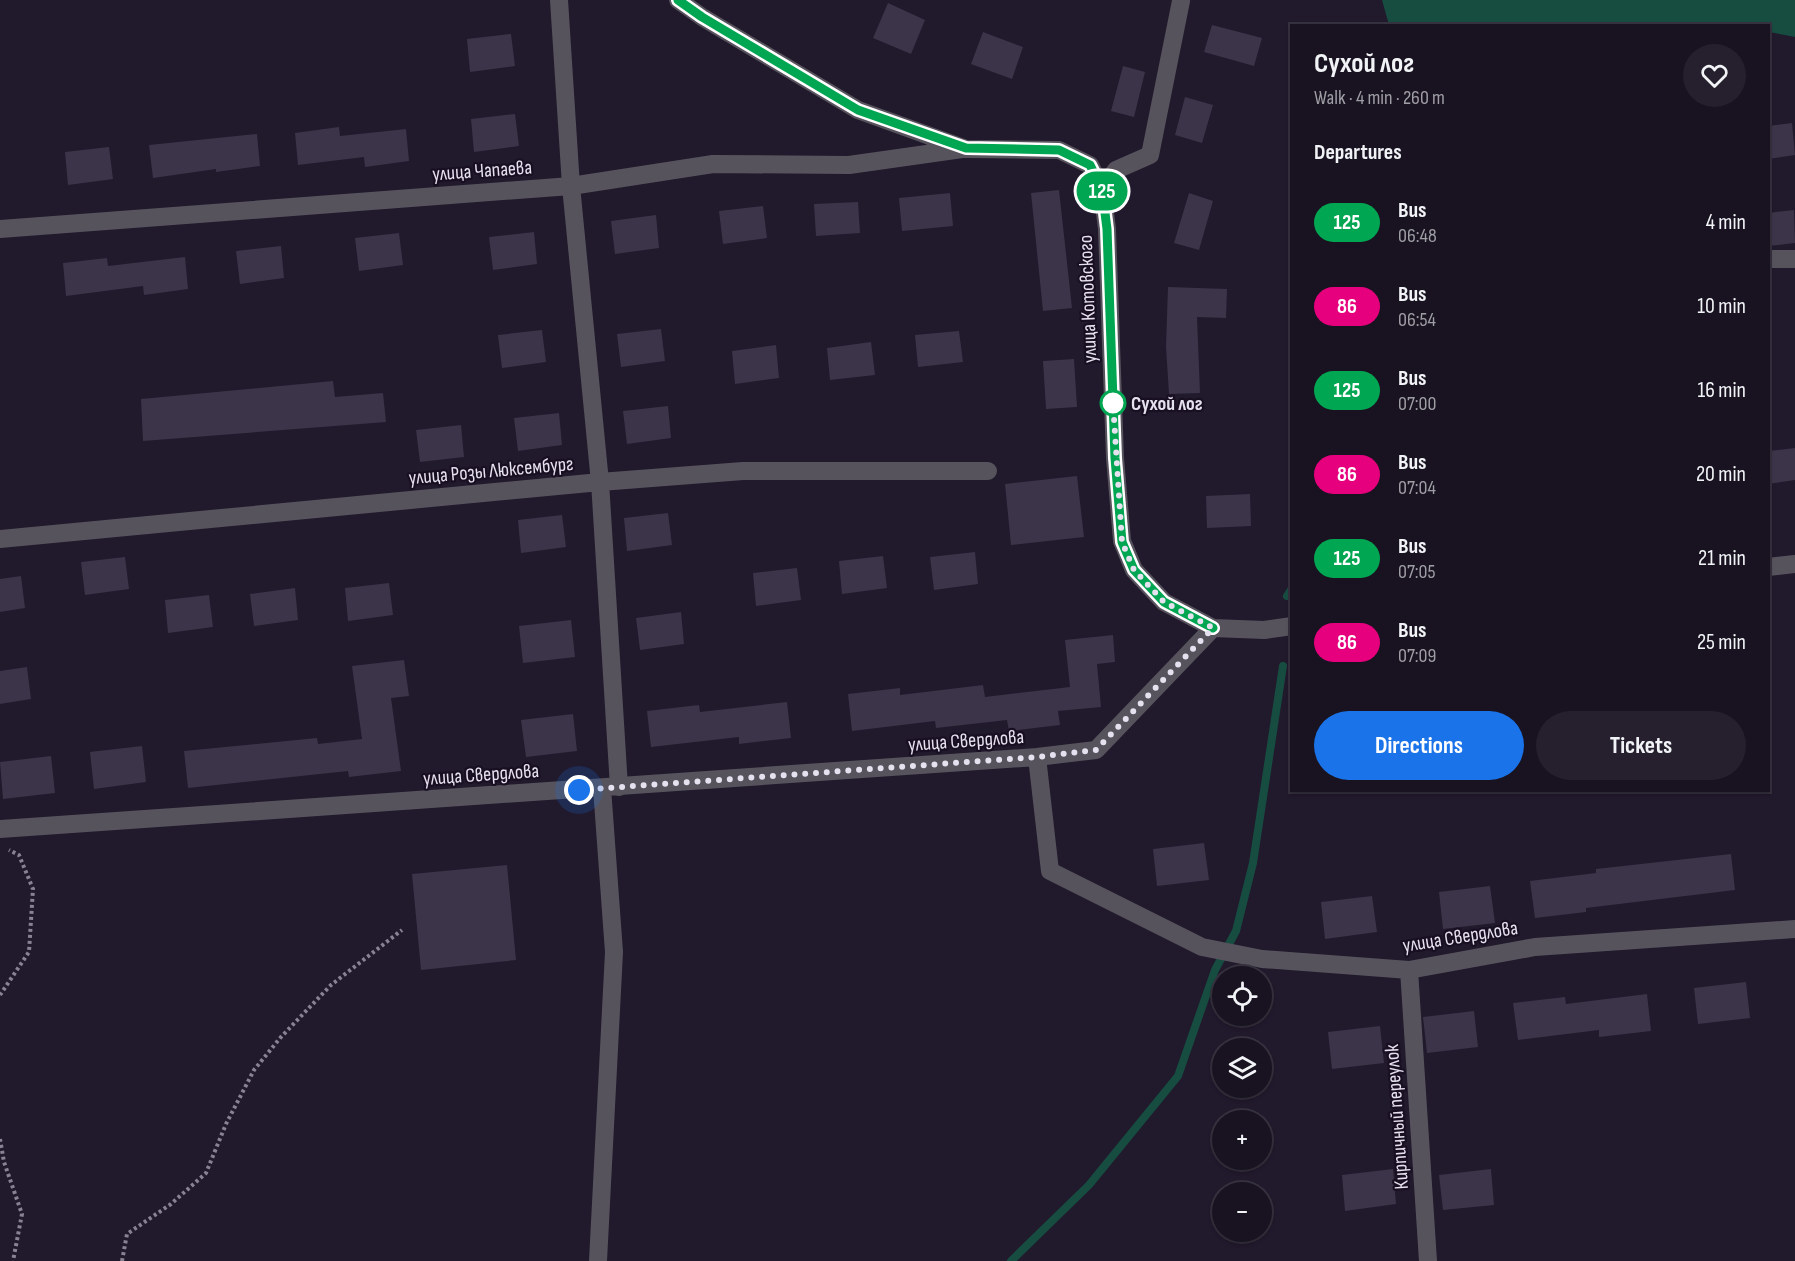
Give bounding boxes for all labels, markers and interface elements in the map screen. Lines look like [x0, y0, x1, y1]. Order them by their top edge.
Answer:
button: heart [1683, 44, 1746, 107]
text: Сухой лог [1314, 47, 1414, 80]
text: Walk · 4 min · 260 m [1314, 86, 1445, 110]
text: Departures [1314, 139, 1402, 166]
street label: улица Чапаева [431, 156, 533, 186]
line badge: 125 [1068, 172, 1136, 210]
text: 125 [1089, 179, 1115, 204]
text: Bus [1398, 197, 1427, 224]
text: 4 min [1706, 209, 1746, 236]
text: 125 [1334, 210, 1360, 235]
text: 06:48 [1398, 224, 1437, 248]
street label: улица Котовского [1074, 235, 1102, 363]
text: Bus [1398, 281, 1427, 308]
text: 10 min [1697, 293, 1746, 320]
text: 86 [1337, 294, 1357, 319]
text: 06:54 [1398, 308, 1436, 332]
text: Bus [1398, 365, 1427, 392]
text: 16 min [1698, 377, 1746, 404]
text: 125 [1334, 378, 1360, 403]
marker: Сухой лог [1100, 390, 1126, 416]
place label: Сухой лог [1131, 392, 1203, 416]
text: 07:00 [1398, 392, 1436, 416]
text: Bus [1398, 449, 1427, 476]
street label: улица Розы Люксембург [408, 452, 574, 490]
text: 20 min [1696, 461, 1746, 488]
text: 86 [1337, 462, 1357, 487]
text: 07:04 [1398, 476, 1436, 500]
text: Bus [1398, 533, 1427, 560]
text: 21 min [1698, 545, 1746, 572]
text: 125 [1334, 546, 1360, 571]
text: 07:05 [1398, 560, 1435, 584]
text: Bus [1398, 617, 1427, 644]
text: 25 min [1697, 629, 1746, 656]
text: 86 [1337, 630, 1357, 655]
text: 07:09 [1398, 644, 1436, 668]
button: Directions [1314, 711, 1524, 780]
button: Tickets [1536, 711, 1746, 780]
street label: улица Свердлова [907, 725, 1025, 757]
street label: улица Свердлова [422, 759, 540, 791]
your location [564, 775, 594, 805]
street label: улица Свердлова [1401, 916, 1519, 958]
map controls [1212, 966, 1272, 1242]
button: locate [1212, 966, 1272, 1026]
button: layers [1212, 1038, 1272, 1098]
street label: Кирпичный переулок [1380, 1043, 1414, 1190]
button: + [1212, 1110, 1272, 1170]
button: − [1212, 1182, 1272, 1242]

